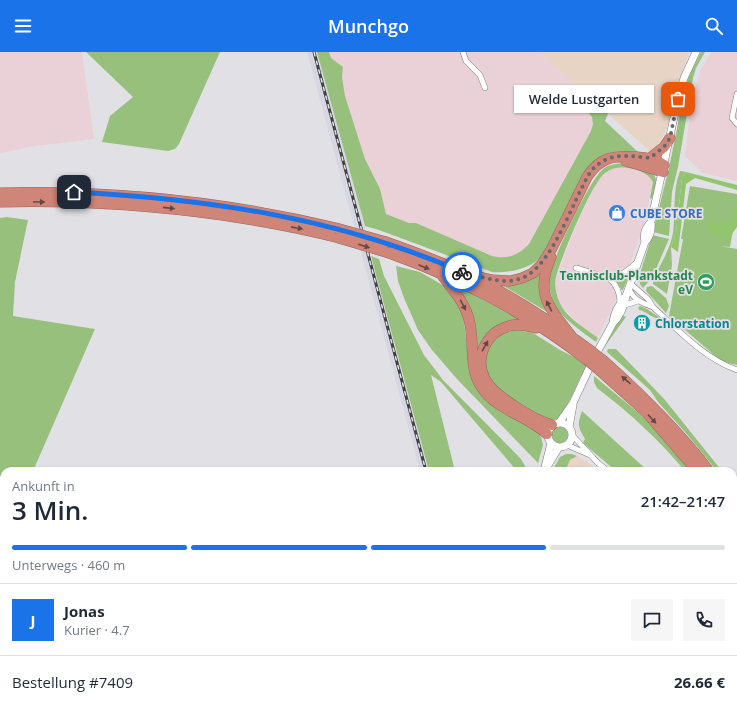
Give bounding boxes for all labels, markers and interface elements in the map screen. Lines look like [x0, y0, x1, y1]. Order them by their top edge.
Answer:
text: Munchgo [328, 14, 409, 38]
icon: menu [12, 15, 34, 37]
icon: search [703, 15, 725, 37]
pin [661, 82, 695, 116]
callout: Welde Lustgarten [514, 85, 654, 113]
icon: bag [667, 88, 689, 110]
text: Welde Lustgarten [529, 90, 639, 108]
pin [57, 175, 91, 209]
icon: home [63, 181, 85, 203]
one-way arrow [33, 198, 45, 205]
shop icon: CUBE STORE [607, 203, 627, 223]
one-way arrow [163, 205, 175, 212]
place label: CUBE STORE [630, 205, 703, 222]
one-way arrow [291, 226, 303, 232]
one-way arrow [358, 243, 370, 249]
courier [442, 252, 482, 292]
icon: bike [451, 261, 473, 283]
one-way arrow [419, 264, 431, 270]
place label: Tennisclub-Plankstadt eV [559, 267, 693, 298]
sports icon: Tennisclub-Plankstadt eV [696, 272, 716, 292]
one-way arrow [460, 299, 466, 311]
one-way arrow [546, 300, 552, 312]
building icon: Chlorstation [632, 313, 652, 333]
place label: Chlorstation [655, 315, 730, 332]
one-way arrow [482, 340, 488, 352]
one-way arrow [621, 376, 630, 385]
one-way arrow [648, 414, 657, 424]
text: Ankunft in [12, 477, 75, 495]
text: 21:42–21:47 [641, 491, 725, 511]
text: 3 Min. [12, 492, 88, 528]
text: Unterwegs · 460 m [12, 556, 125, 574]
button: chat [631, 599, 673, 641]
button: phone [683, 599, 725, 641]
text: Jonas [64, 601, 105, 621]
text: J [31, 610, 35, 630]
text: Kurier · 4.7 [64, 621, 130, 639]
text: Bestellung #7409 [12, 672, 133, 692]
text: 26.66 € [674, 672, 725, 692]

